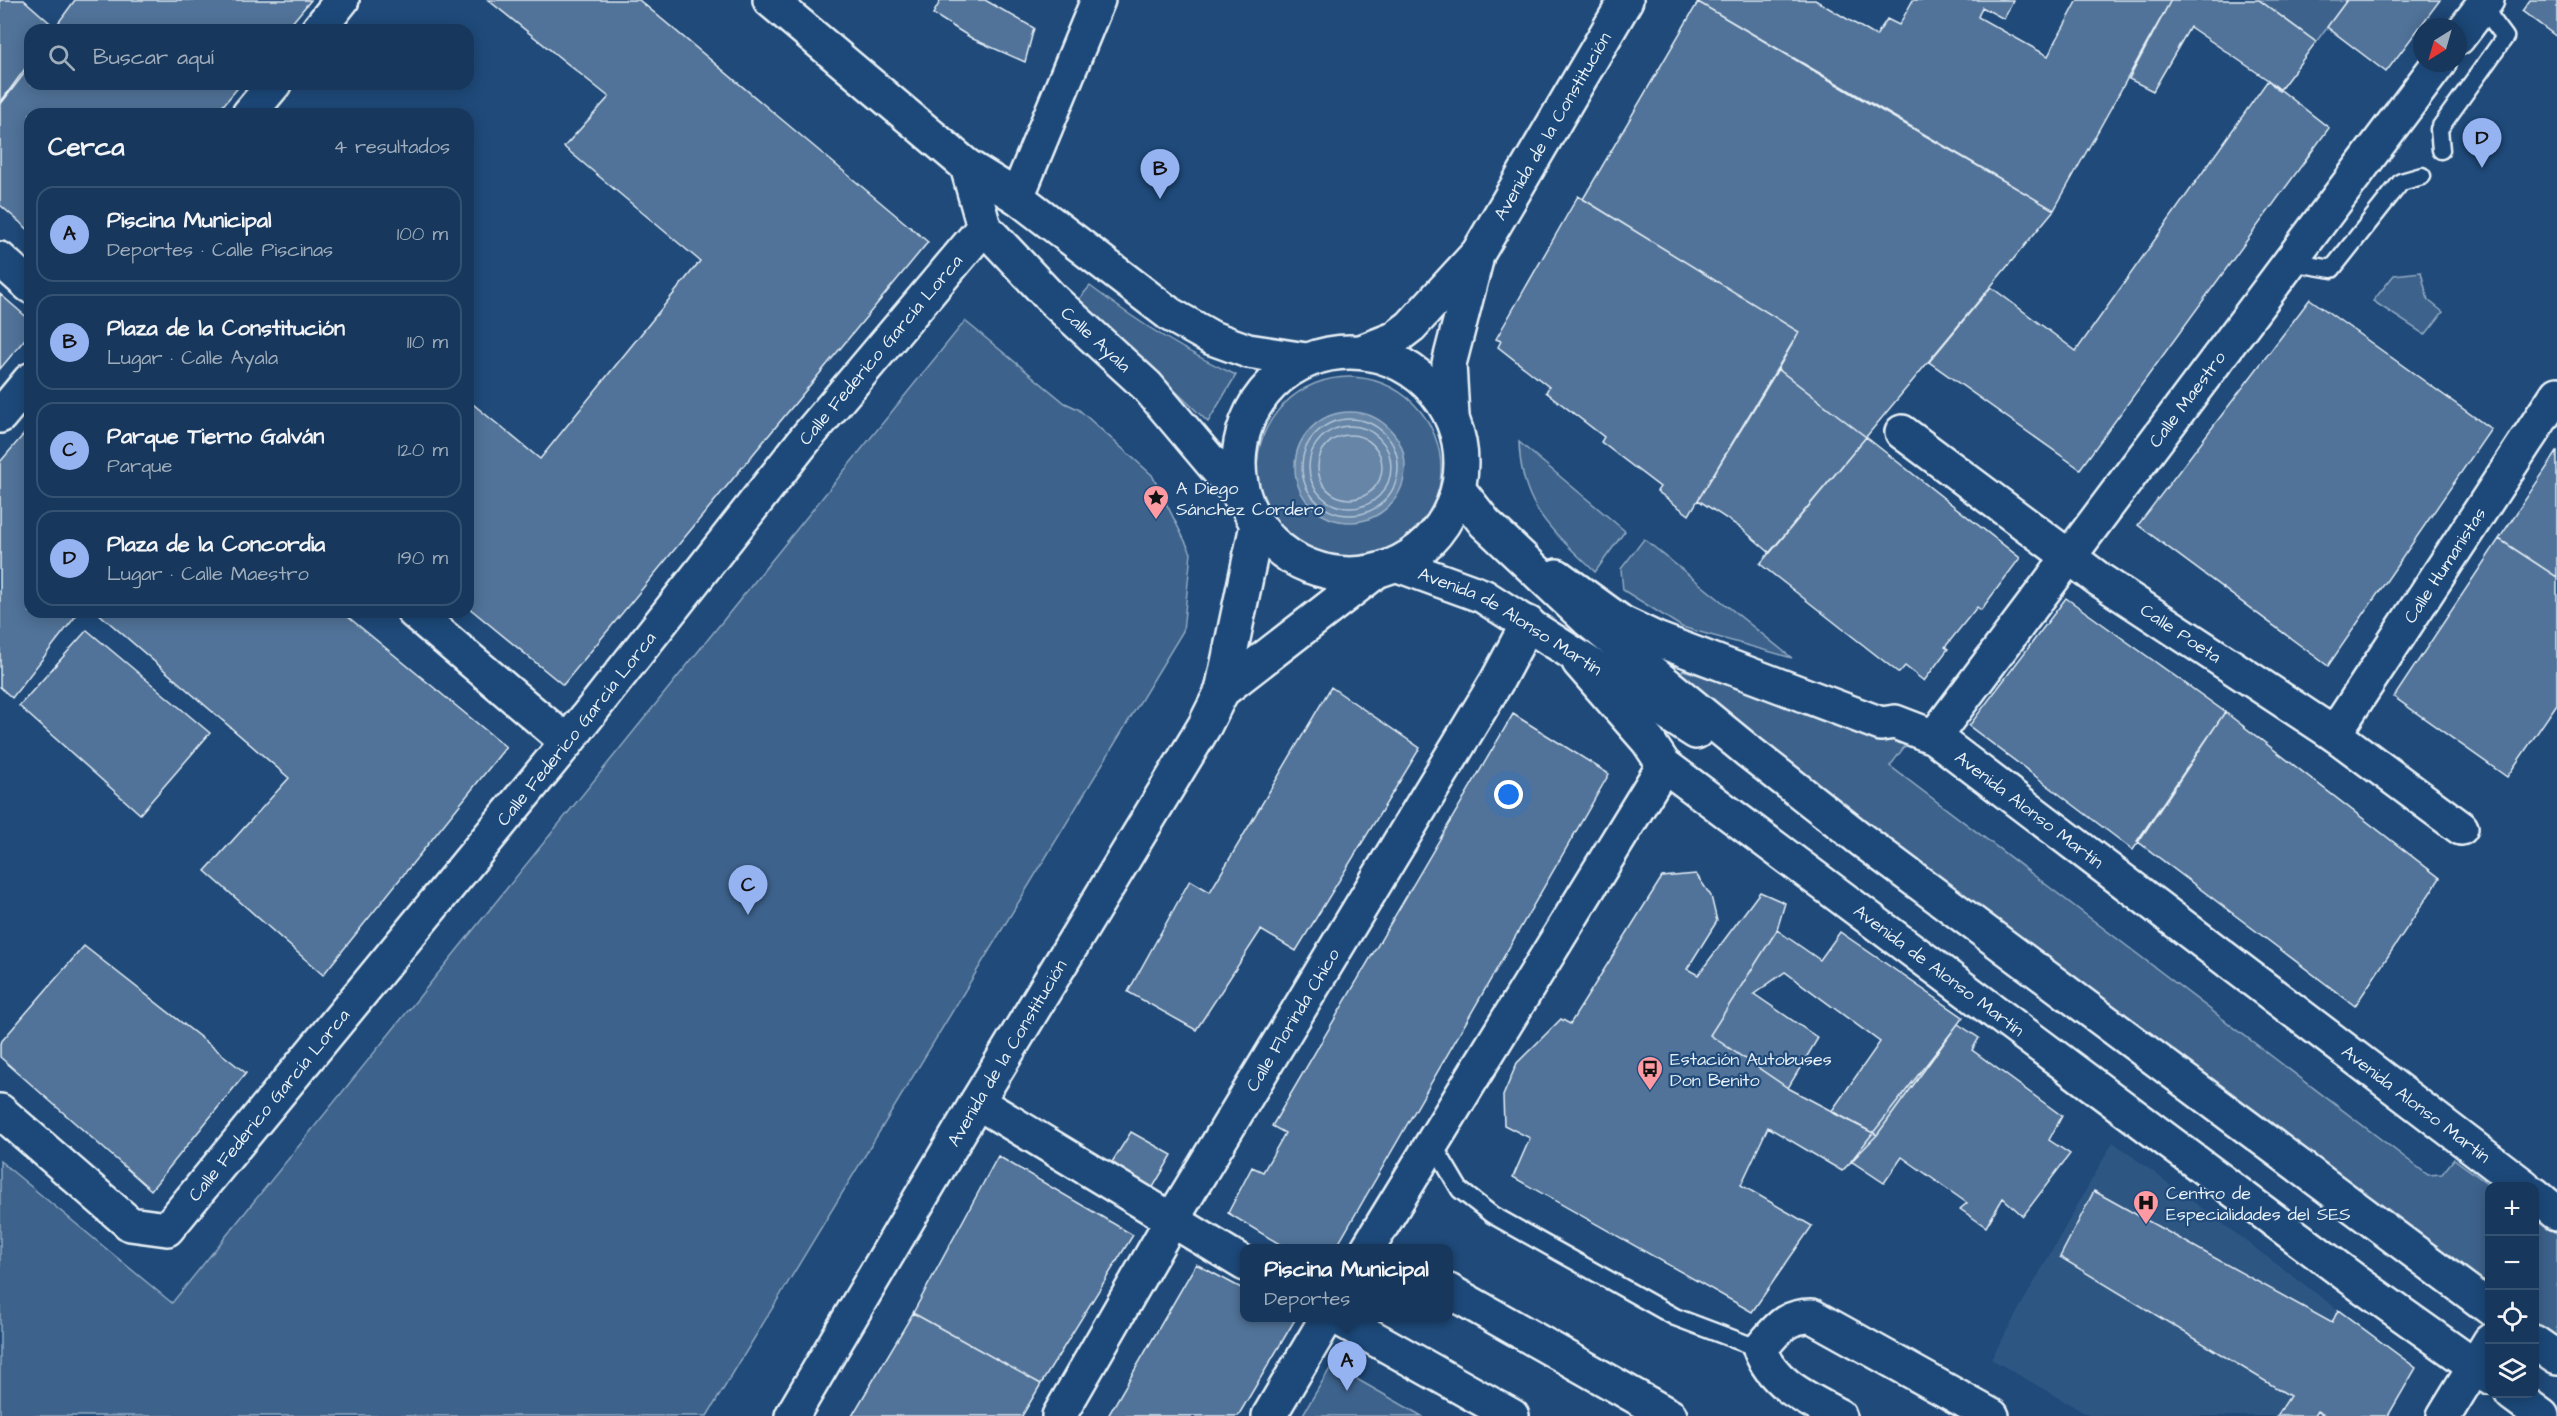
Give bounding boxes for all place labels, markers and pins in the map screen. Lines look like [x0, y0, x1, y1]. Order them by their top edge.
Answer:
pin: D [2462, 118, 2502, 168]
pin: B [1140, 150, 1180, 199]
place label: A Diego Sánchez Cordero [1176, 476, 1324, 522]
place icon: A Diego Sánchez Cordero [1141, 483, 1171, 521]
pin: C [728, 866, 768, 915]
place label: Estación Autobuses Don Benito [1670, 1047, 1832, 1093]
bus stop icon: Estación Autobuses Don Benito [1635, 1054, 1665, 1092]
place label: Centro de Especialidades del SES [2166, 1181, 2351, 1227]
hospital icon: Centro de Especialidades del SES [2131, 1188, 2161, 1226]
pin: A [1328, 1342, 1366, 1391]

